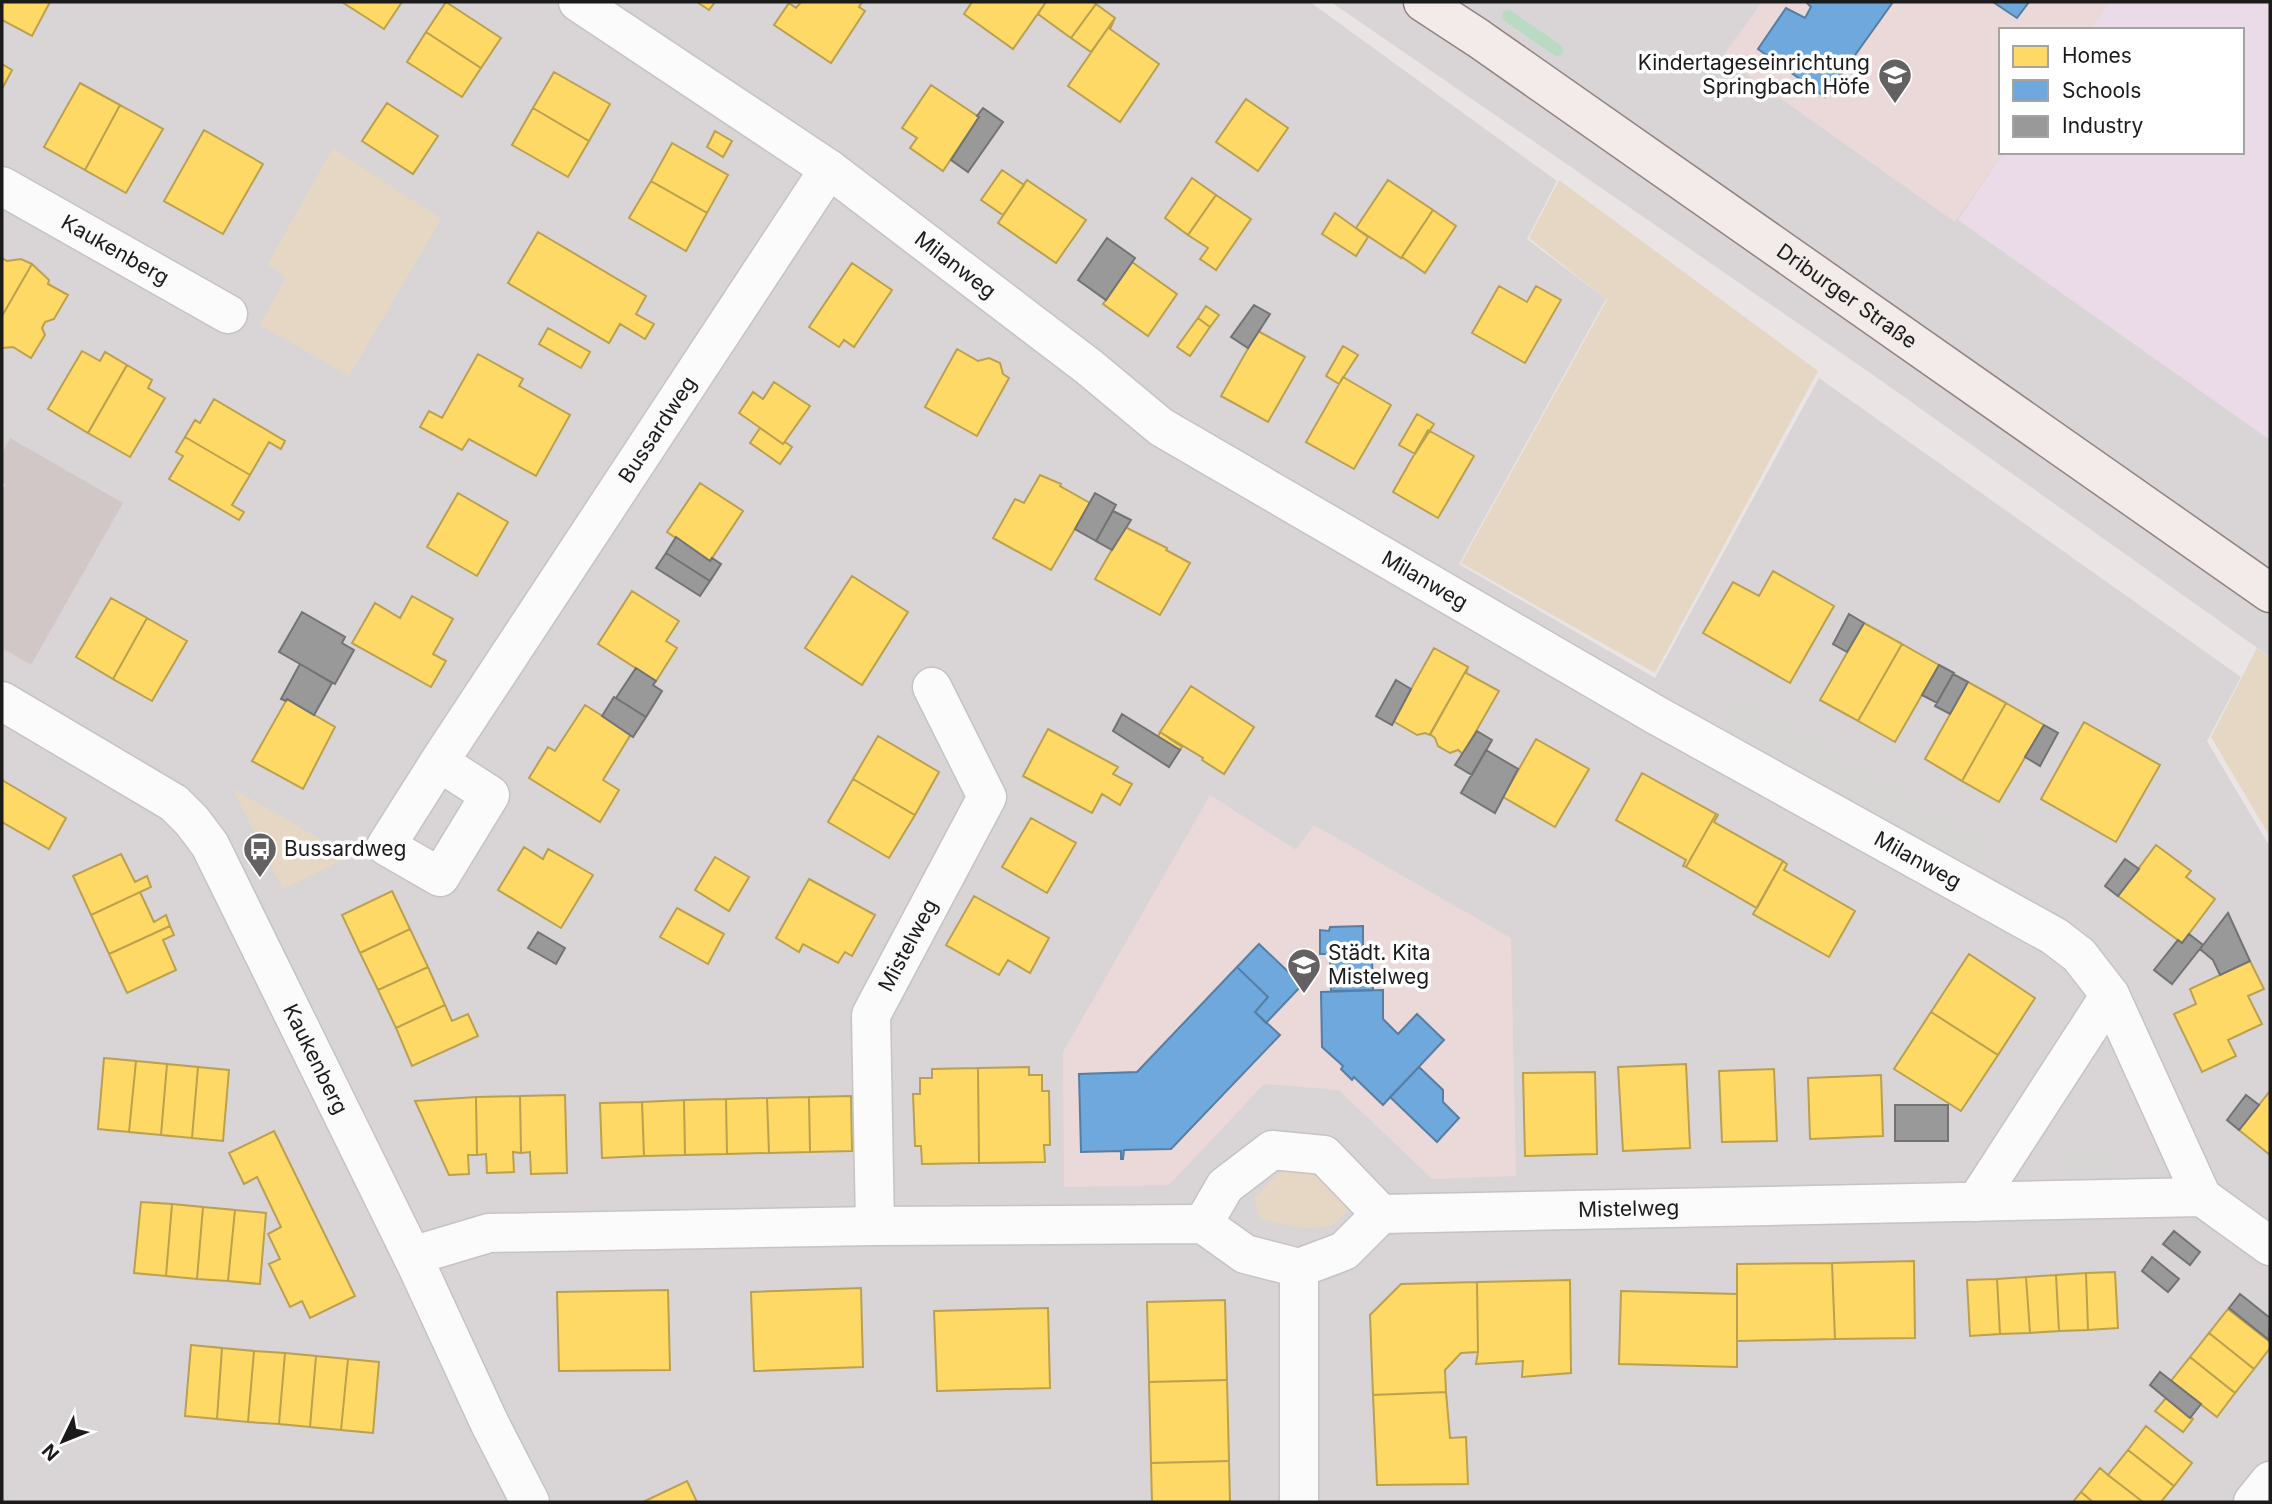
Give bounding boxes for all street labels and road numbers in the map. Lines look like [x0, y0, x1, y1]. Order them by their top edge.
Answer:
street label: Kaukenberg [57, 209, 174, 290]
street label: Milanweg [910, 226, 1001, 303]
street label: Driburger Straße [1772, 238, 1922, 354]
street label: Bussardweg [613, 371, 701, 488]
street label: Milanweg [1377, 545, 1472, 615]
street label: Milanweg [1870, 826, 1966, 894]
street label: Mistelweg [873, 895, 942, 996]
street label: Kaukenberg [278, 1000, 353, 1118]
street label: Mistelweg [1578, 1195, 1679, 1222]

